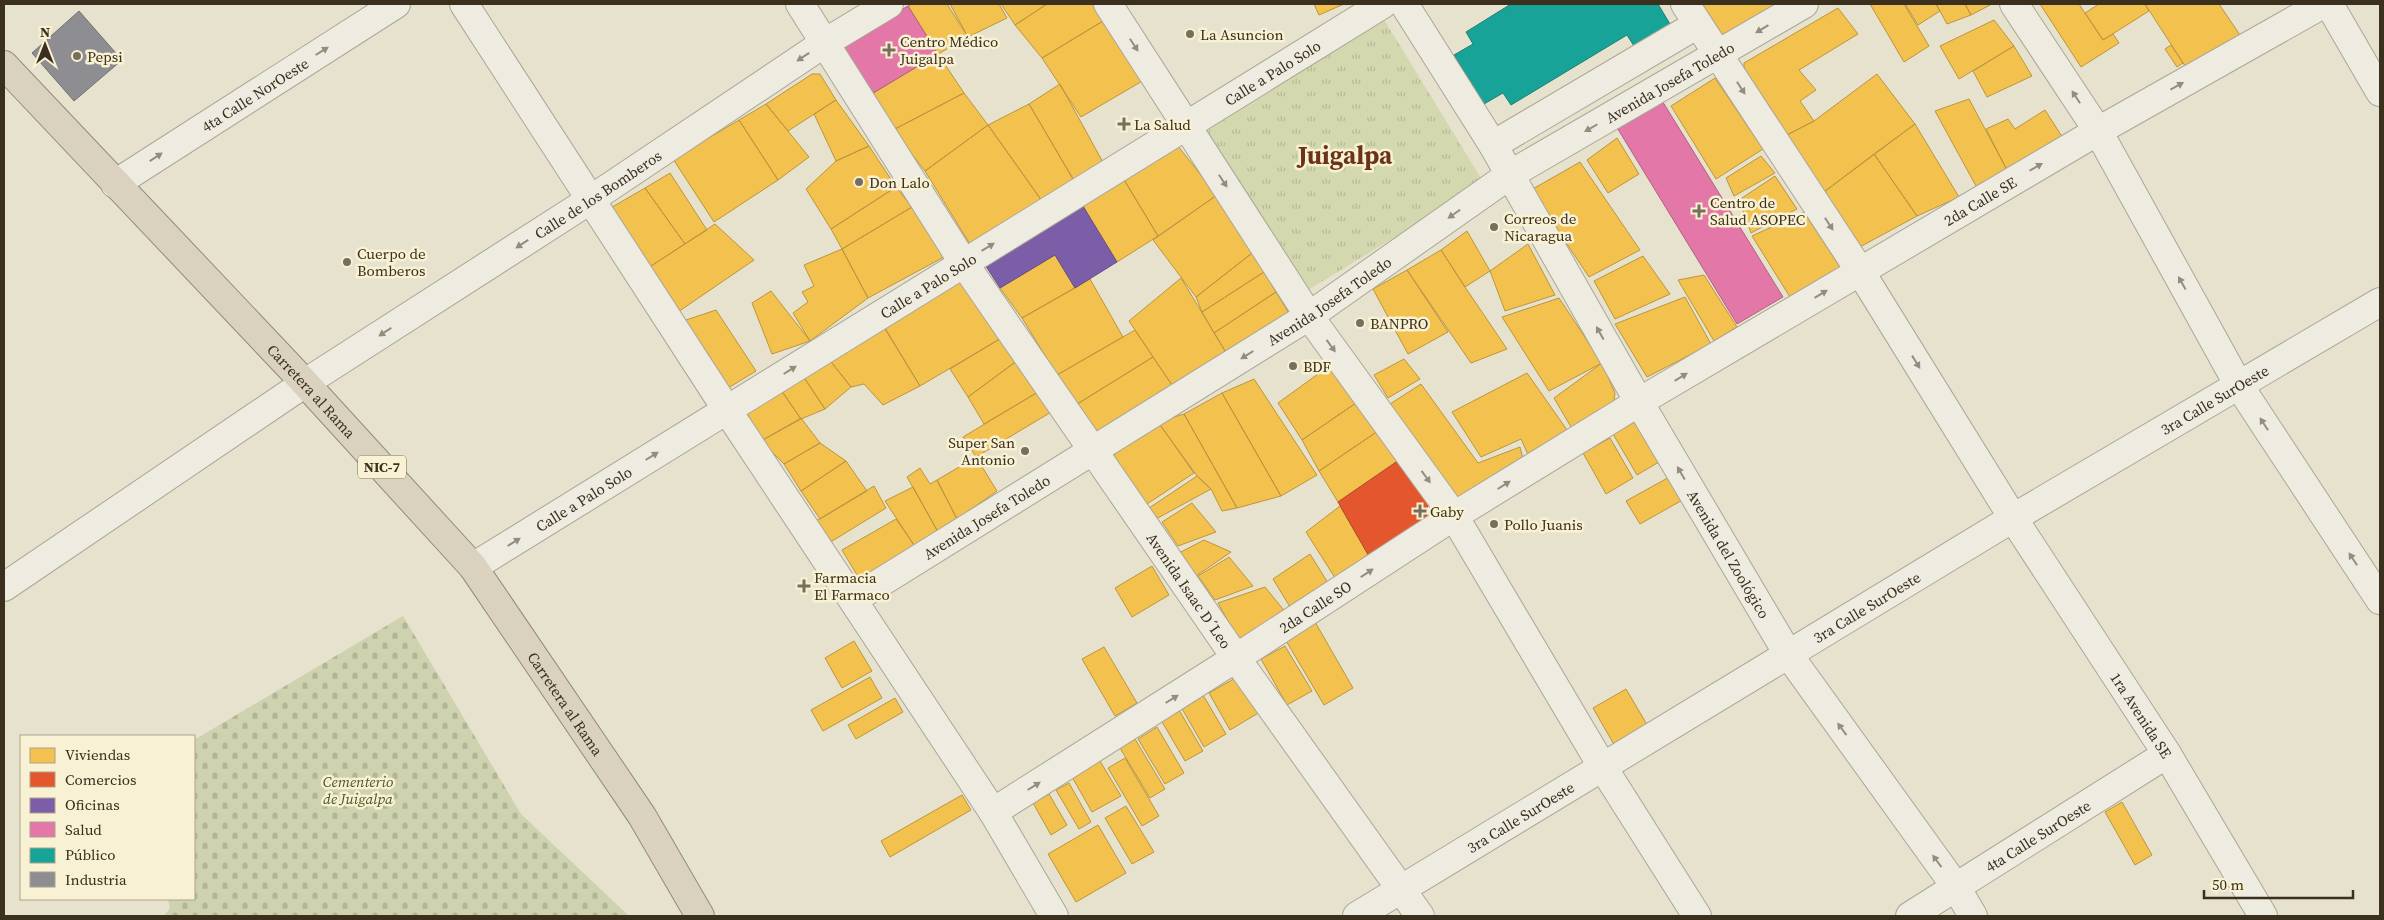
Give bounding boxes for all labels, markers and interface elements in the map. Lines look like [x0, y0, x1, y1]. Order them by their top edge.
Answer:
north arrow [20, 20, 70, 70]
text: N [40, 22, 50, 42]
place label: La Asuncion [1200, 24, 1284, 45]
one-way arrow [1756, 24, 1769, 33]
marker: La Asuncion [1184, 28, 1196, 40]
place label: Centro Médico Juigalpa [899, 31, 998, 69]
street label: Calle a Palo Solo [1220, 35, 1325, 110]
street label: Avenida Josefa Toledo [1601, 36, 1738, 128]
one-way arrow [1129, 38, 1139, 51]
marker: Centro Médico Juigalpa [882, 43, 896, 57]
place label: Pepsi [87, 46, 123, 67]
one-way arrow [315, 46, 328, 55]
marker: Pepsi [71, 50, 83, 62]
street label: 4ta Calle NorOeste [197, 52, 313, 137]
one-way arrow [797, 52, 810, 62]
one-way arrow [1736, 82, 1746, 95]
one-way arrow [2170, 82, 2184, 91]
one-way arrow [2071, 90, 2080, 104]
place label: La Salud [1134, 114, 1191, 135]
marker: La Salud [1118, 118, 1130, 130]
one-way arrow [1585, 123, 1598, 132]
district label: Juigalpa [1296, 138, 1393, 172]
street label: Calle de los Bomberos [530, 145, 665, 244]
one-way arrow [149, 153, 162, 162]
one-way arrow [2030, 163, 2043, 172]
street label: 2da Calle SE [1940, 171, 2020, 230]
place label: Don Lalo [869, 172, 930, 193]
one-way arrow [1218, 174, 1227, 187]
marker: Don Lalo [853, 176, 865, 188]
place label: Centro de Salud ASOPEC [1710, 192, 1805, 230]
marker: Centro de Salud ASOPEC [1692, 204, 1706, 218]
place label: Correos de Nicaragua [1504, 208, 1577, 246]
one-way arrow [1447, 209, 1461, 219]
one-way arrow [1825, 218, 1834, 231]
marker: Correos de Nicaragua [1488, 221, 1500, 233]
one-way arrow [516, 239, 529, 249]
one-way arrow [981, 242, 994, 252]
place label: Cuerpo de Bomberos [357, 243, 426, 281]
street label: Calle a Palo Solo [876, 248, 980, 323]
street label: Avenida Josefa Toledo [1263, 251, 1395, 350]
marker: Cuerpo de Bomberos [341, 256, 353, 268]
one-way arrow [2178, 277, 2187, 290]
one-way arrow [1814, 290, 1827, 299]
place label: BANPRO [1370, 313, 1428, 334]
marker: BANPRO [1354, 317, 1366, 329]
one-way arrow [1596, 325, 1604, 340]
one-way arrow [379, 327, 392, 336]
street label: Carretera al Rama [263, 339, 361, 443]
one-way arrow [1326, 339, 1336, 353]
one-way arrow [1241, 350, 1254, 359]
one-way arrow [1912, 355, 1921, 368]
place label: BDF [1303, 356, 1331, 377]
street label: 3ra Calle SurOeste [2156, 359, 2273, 439]
marker: BDF [1287, 360, 1299, 372]
one-way arrow [784, 366, 797, 375]
one-way arrow [1675, 373, 1688, 382]
one-way arrow [2259, 417, 2269, 430]
place label: Super San Antonio [948, 432, 1015, 470]
marker: Super San Antonio [1019, 445, 1031, 457]
one-way arrow [646, 452, 659, 461]
road number: NIC-7 [358, 456, 406, 478]
street label: Calle a Palo Solo [531, 461, 636, 536]
one-way arrow [1677, 467, 1686, 480]
street label: Avenida Josefa Toledo [919, 469, 1054, 564]
one-way arrow [1421, 471, 1431, 484]
one-way arrow [1497, 481, 1510, 490]
street label: Avenida del Zoológico [1683, 486, 1775, 622]
place label: Gaby [1430, 501, 1464, 522]
marker: Gaby [1414, 505, 1426, 517]
place label: Pollo Juanis [1504, 514, 1583, 535]
marker: Pollo Juanis [1488, 518, 1500, 530]
street label: Avenida Isaac D´Leo [1142, 528, 1237, 653]
one-way arrow [508, 537, 521, 546]
one-way arrow [2349, 553, 2358, 566]
street label: 3ra Calle SurOeste [1809, 566, 1924, 647]
place label: Farmacia El Farmaco [814, 567, 890, 605]
one-way arrow [1360, 568, 1374, 578]
street label: 2da Calle SO [1275, 575, 1355, 638]
marker: Farmacia El Farmaco [798, 580, 810, 592]
street label: Carretera al Rama [523, 647, 609, 760]
street label: 1ra Avenida SE [2106, 668, 2177, 762]
one-way arrow [1165, 694, 1178, 704]
one-way arrow [1837, 722, 1847, 736]
legend [20, 735, 195, 900]
text: Viviendas [65, 744, 130, 765]
text: Comercios [65, 769, 137, 790]
park label: Cementerio de Juigalpa [323, 771, 393, 809]
street label: 3ra Calle SurOeste [1463, 776, 1578, 858]
one-way arrow [1028, 781, 1041, 791]
text: Oficinas [65, 794, 120, 815]
street label: 4ta Calle SurOeste [1981, 794, 2095, 877]
text: Salud [65, 819, 102, 840]
text: Público [65, 844, 116, 865]
one-way arrow [1932, 854, 1942, 868]
scale bar [2204, 868, 2353, 900]
text: Industria [65, 869, 127, 890]
text: 50 m [2212, 874, 2244, 895]

